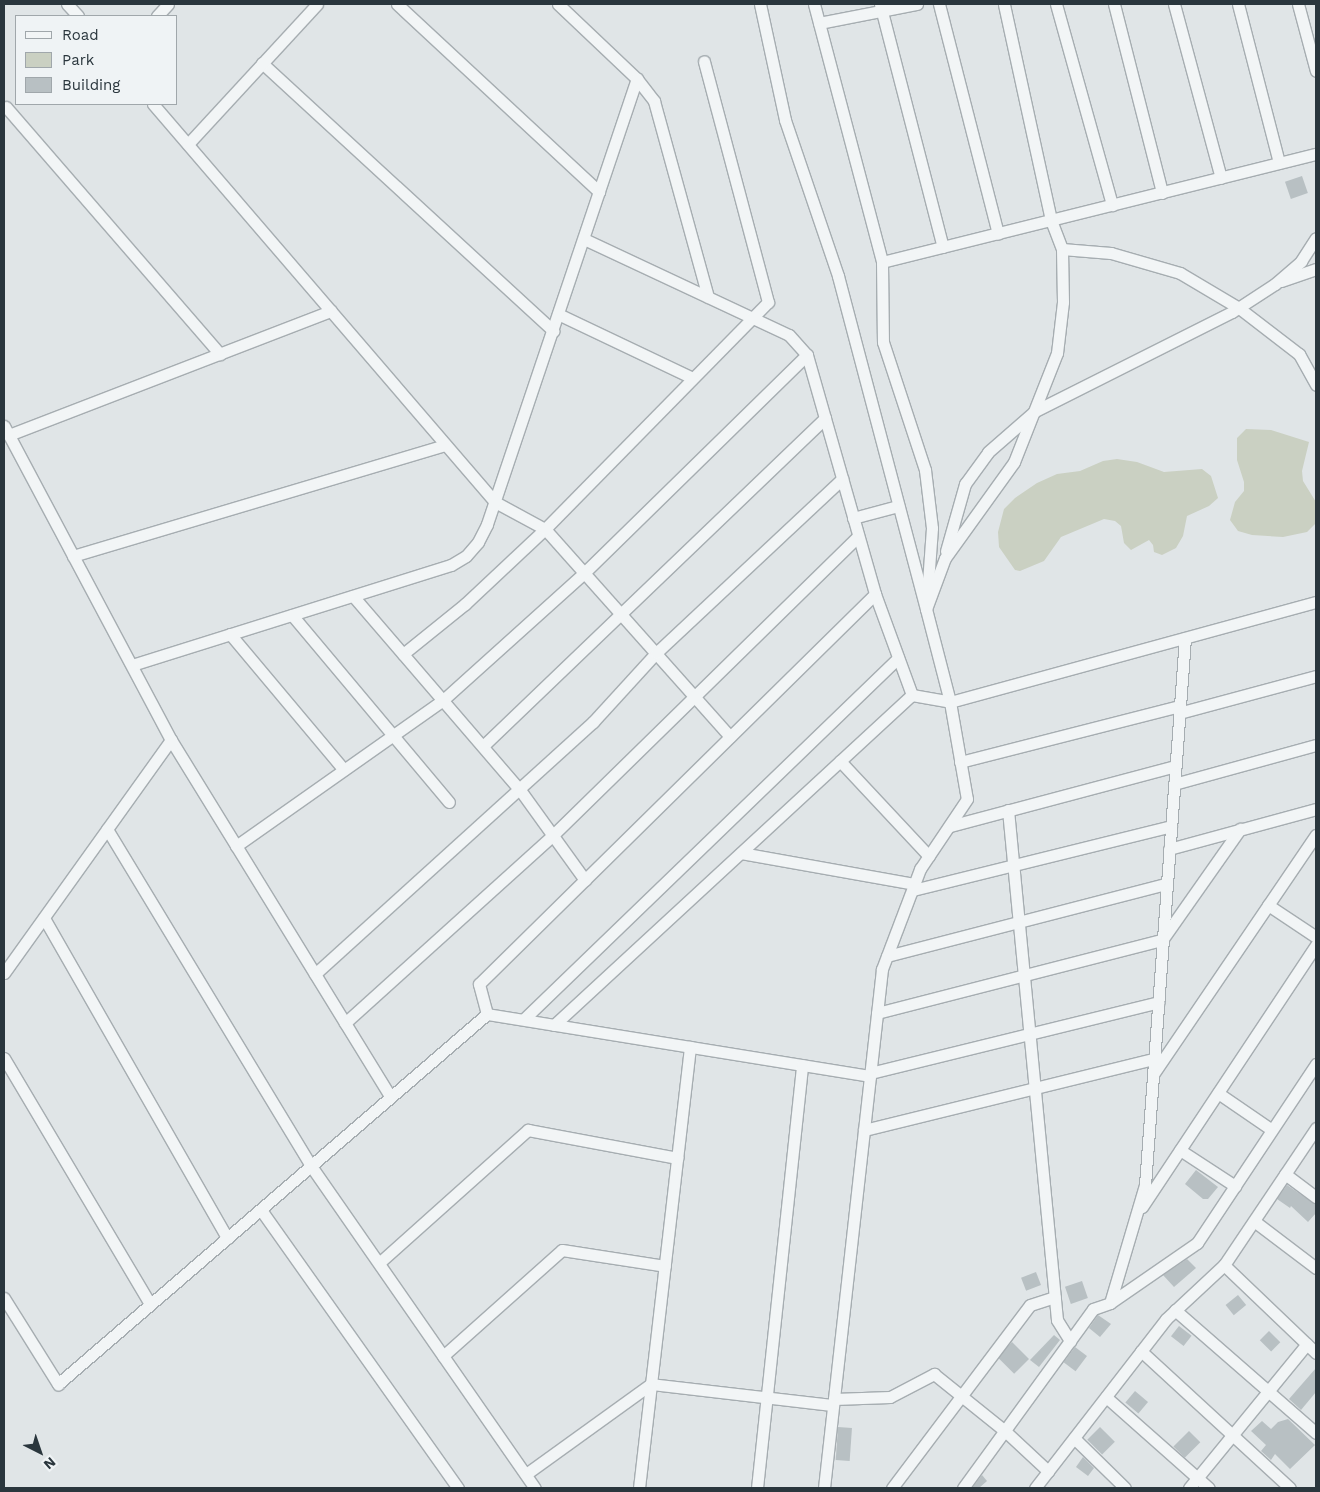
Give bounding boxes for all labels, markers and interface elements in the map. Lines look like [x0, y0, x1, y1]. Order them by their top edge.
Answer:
legend [15, 15, 178, 105]
text: Road [62, 26, 99, 44]
text: Park [62, 51, 94, 69]
text: Building [62, 76, 120, 94]
north arrow [15, 1427, 65, 1477]
text: N [41, 1454, 59, 1473]

